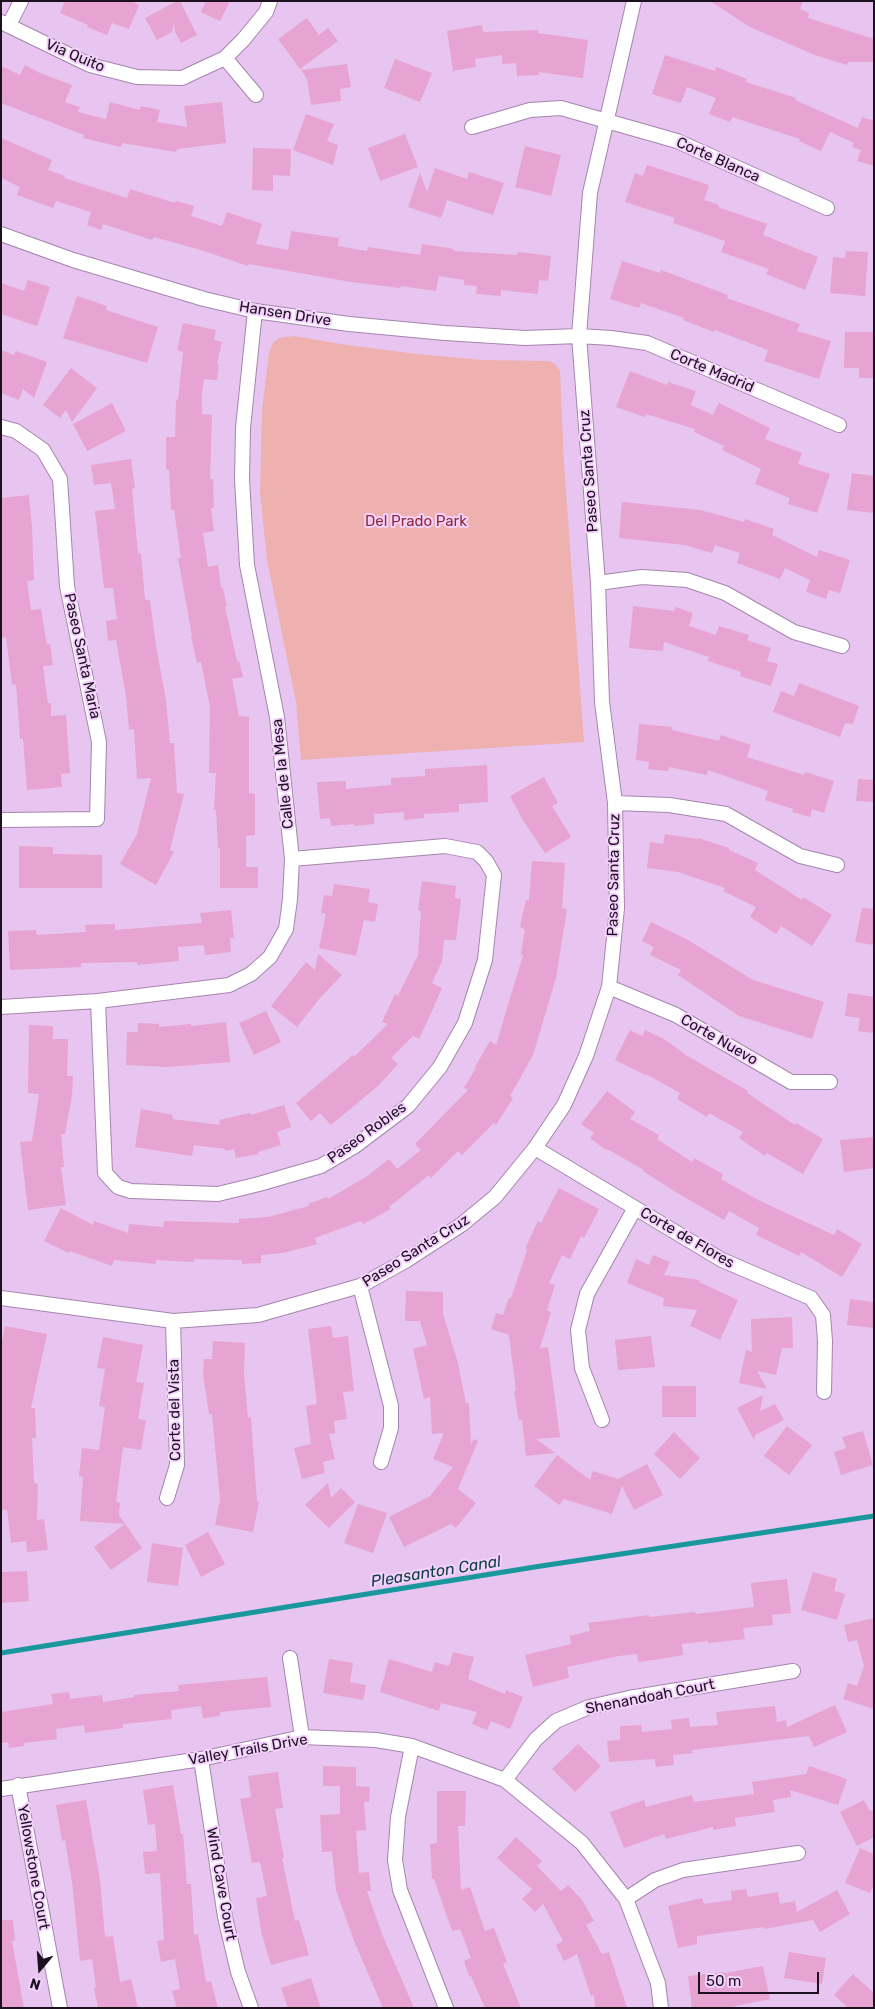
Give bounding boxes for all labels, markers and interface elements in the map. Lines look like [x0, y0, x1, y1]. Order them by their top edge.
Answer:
street label: Via Quito [43, 35, 107, 77]
street label: Corte Blanca [673, 134, 763, 186]
street label: Hansen Drive [238, 298, 332, 330]
street label: Corte Madrid [667, 345, 757, 397]
street label: Paseo Santa Cruz [576, 409, 602, 533]
park label: Del Prado Park [365, 513, 467, 531]
street label: Paseo Santa Maria [60, 591, 104, 721]
street label: Calle de la Mesa [268, 718, 298, 830]
street label: Paseo Santa Cruz [604, 813, 624, 937]
street label: Corte Nuevo [677, 1011, 761, 1069]
street label: Paseo Robles [324, 1098, 410, 1168]
street label: Corte de Flores [637, 1204, 737, 1272]
street label: Paseo Santa Cruz [359, 1211, 473, 1291]
street label: Corte del Vista [165, 1359, 185, 1461]
water label: Pleasanton Canal [370, 1552, 502, 1592]
street label: Shenandoah Court [584, 1676, 716, 1718]
street label: Valley Trails Drive [187, 1731, 309, 1769]
street label: Yellowstone Court [13, 1803, 53, 1931]
street label: Wind Cave Court [202, 1826, 240, 1942]
north arrow [15, 1944, 65, 1994]
scale bar [700, 1962, 821, 1994]
text: 50 m [706, 1972, 741, 1990]
text: N [28, 1974, 43, 1993]

